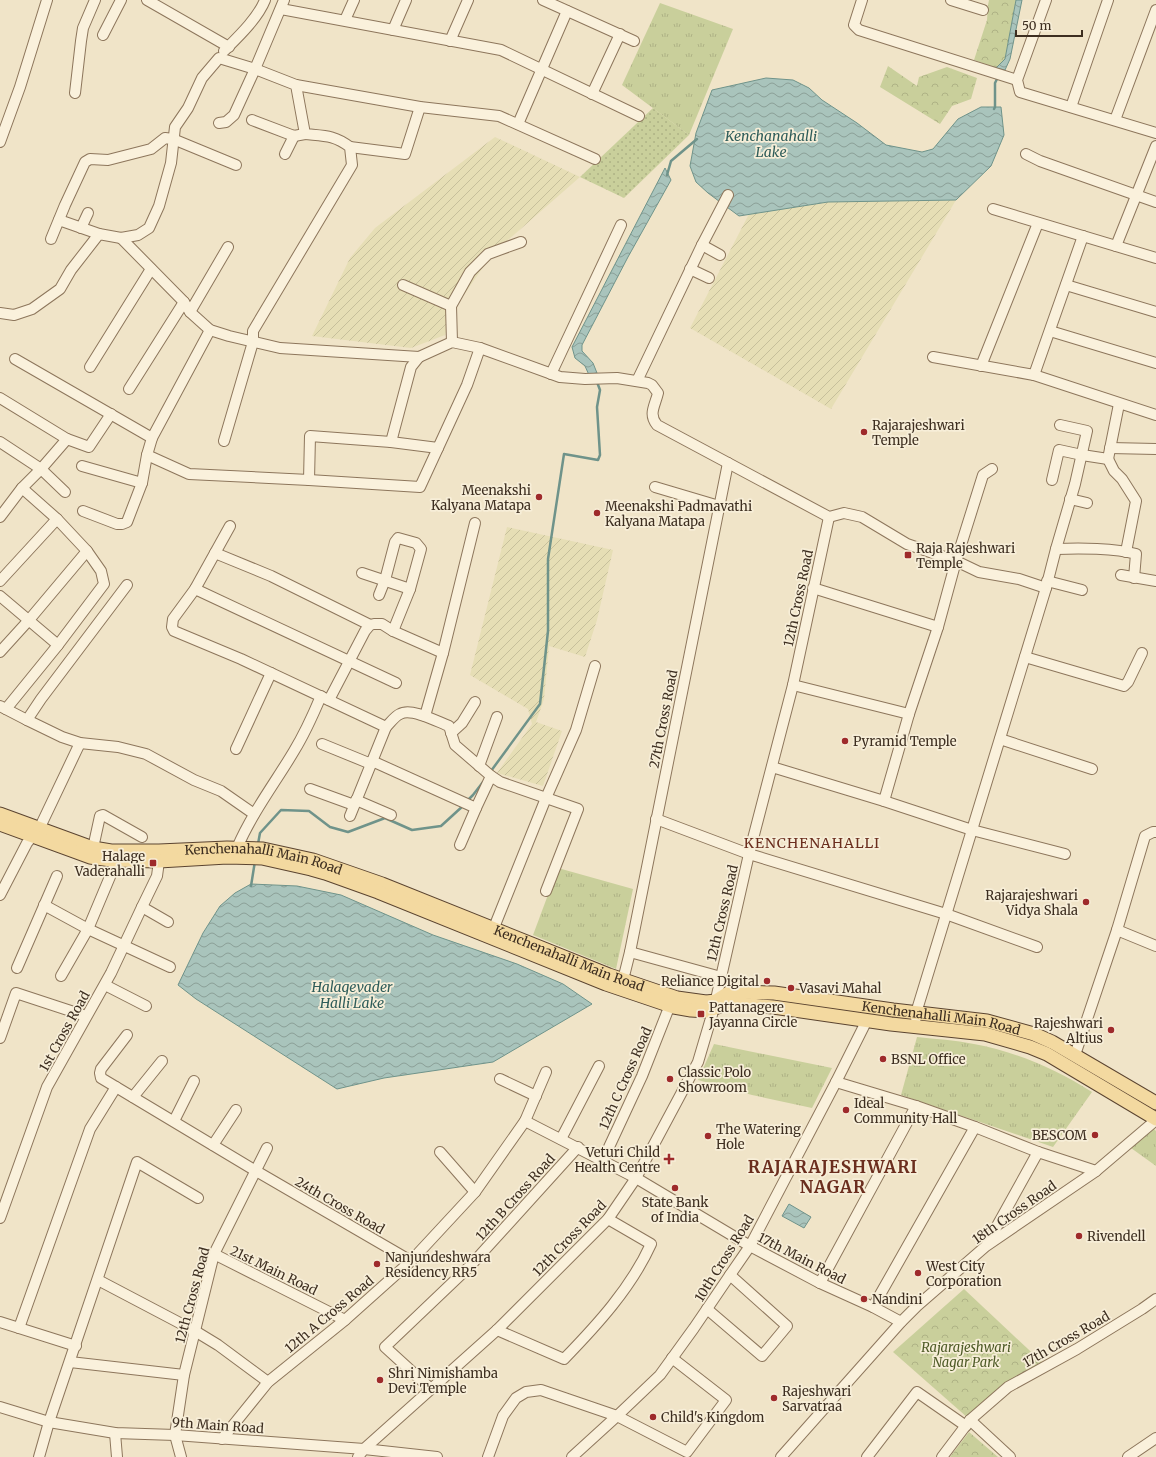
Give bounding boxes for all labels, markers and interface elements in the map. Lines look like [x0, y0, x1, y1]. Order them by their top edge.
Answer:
scale bar [1016, 12, 1082, 38]
text: 50 m [1022, 18, 1051, 33]
water label: Kenchanahalli Lake [724, 127, 817, 161]
place label: Rajarajeshwari Temple [872, 417, 965, 449]
marker: Rajarajeshwari Temple [859, 427, 869, 437]
place label: Meenakshi Kalyana Matapa [431, 482, 531, 514]
marker: Meenakshi Kalyana Matapa [534, 492, 544, 502]
place label: Meenakshi Padmavathi Kalyana Matapa [605, 498, 752, 530]
marker: Meenakshi Padmavathi Kalyana Matapa [592, 508, 602, 518]
place label: Raja Rajeshwari Temple [916, 540, 1015, 572]
street label: 12th Cross Road [780, 548, 817, 648]
marker: Raja Rajeshwari Temple [903, 550, 913, 560]
street label: 27th Cross Road [646, 668, 681, 770]
place label: Pyramid Temple [853, 733, 957, 750]
marker: Pyramid Temple [840, 736, 850, 746]
district label: KENCHENAHALLI [744, 834, 880, 852]
street label: Kenchenahalli Main Road [184, 840, 345, 879]
place label: Halage Vaderahalli [74, 848, 145, 880]
marker: Halage Vaderahalli [148, 858, 158, 868]
street label: 12th Cross Road [703, 863, 742, 963]
place label: Rajarajeshwari Vidya Shala [985, 887, 1078, 919]
marker: Rajarajeshwari Vidya Shala [1081, 897, 1091, 907]
street label: Kenchenahalli Main Road [491, 922, 647, 995]
place label: Reliance Digital [661, 973, 759, 990]
marker: Reliance Digital [762, 976, 772, 986]
water label: Halagevader Halli Lake [310, 978, 393, 1012]
place label: Vasavi Mahal [798, 980, 882, 997]
marker: Vasavi Mahal [786, 983, 796, 993]
street label: 1st Cross Road [35, 988, 94, 1074]
street label: Kenchenahalli Main Road [861, 998, 1022, 1039]
place label: Pattanagere Jayanna Circle [708, 999, 797, 1031]
marker: Pattanagere Jayanna Circle [696, 1009, 706, 1019]
place label: Rajeshwari Altius [1034, 1015, 1103, 1047]
street label: 12th C Cross Road [595, 1024, 656, 1132]
marker: Rajeshwari Altius [1106, 1025, 1116, 1035]
place label: BSNL Office [891, 1051, 966, 1068]
marker: BSNL Office [878, 1054, 888, 1064]
place label: Classic Polo Showroom [678, 1064, 752, 1096]
marker: Classic Polo Showroom [665, 1074, 675, 1084]
place label: Ideal Community Hall [854, 1095, 957, 1127]
marker: Ideal Community Hall [841, 1105, 851, 1115]
place label: The Watering Hole [716, 1121, 801, 1153]
place label: BESCOM [1032, 1127, 1087, 1144]
marker: BESCOM [1090, 1130, 1100, 1140]
marker: The Watering Hole [703, 1131, 713, 1141]
place label: Veturi Child Health Centre [574, 1144, 660, 1176]
street label: 12th B Cross Road [472, 1150, 559, 1244]
marker: Veturi Child Health Centre [663, 1153, 675, 1165]
district label: RAJARAJESHWARI NAGAR [748, 1156, 918, 1198]
street label: 24th Cross Road [292, 1173, 388, 1238]
street label: 18th Cross Road [969, 1177, 1060, 1248]
marker: State Bank of India [670, 1183, 680, 1193]
place label: State Bank of India [641, 1194, 709, 1226]
street label: 12th Cross Road [529, 1197, 610, 1280]
street label: 10th Cross Road [691, 1212, 758, 1305]
place label: Rivendell [1087, 1228, 1146, 1245]
street label: 17th Main Road [755, 1229, 849, 1288]
marker: Rivendell [1074, 1231, 1084, 1241]
street label: 21st Main Road [227, 1242, 320, 1299]
street label: 12th Cross Road [171, 1245, 214, 1345]
place label: Nanjundeshwara Residency RR5 [385, 1249, 491, 1281]
place label: West City Corporation [925, 1258, 1002, 1290]
marker: Nanjundeshwara Residency RR5 [372, 1259, 382, 1269]
marker: West City Corporation [913, 1268, 923, 1278]
street label: 12th A Cross Road [281, 1272, 377, 1357]
place label: Nandini [872, 1291, 922, 1308]
marker: Nandini [859, 1294, 869, 1304]
street label: 17th Cross Road [1020, 1308, 1113, 1371]
park label: Rajarajeshwari Nagar Park [921, 1339, 1011, 1371]
place label: Shri Nimishamba Devi Temple [388, 1365, 498, 1397]
marker: Shri Nimishamba Devi Temple [375, 1375, 385, 1385]
place label: Rajeshwari Sarvatraa [782, 1383, 851, 1415]
marker: Rajeshwari Sarvatraa [769, 1393, 779, 1403]
place label: Child's Kingdom [661, 1409, 765, 1426]
marker: Child's Kingdom [648, 1412, 658, 1422]
street label: 9th Main Road [172, 1414, 265, 1437]

